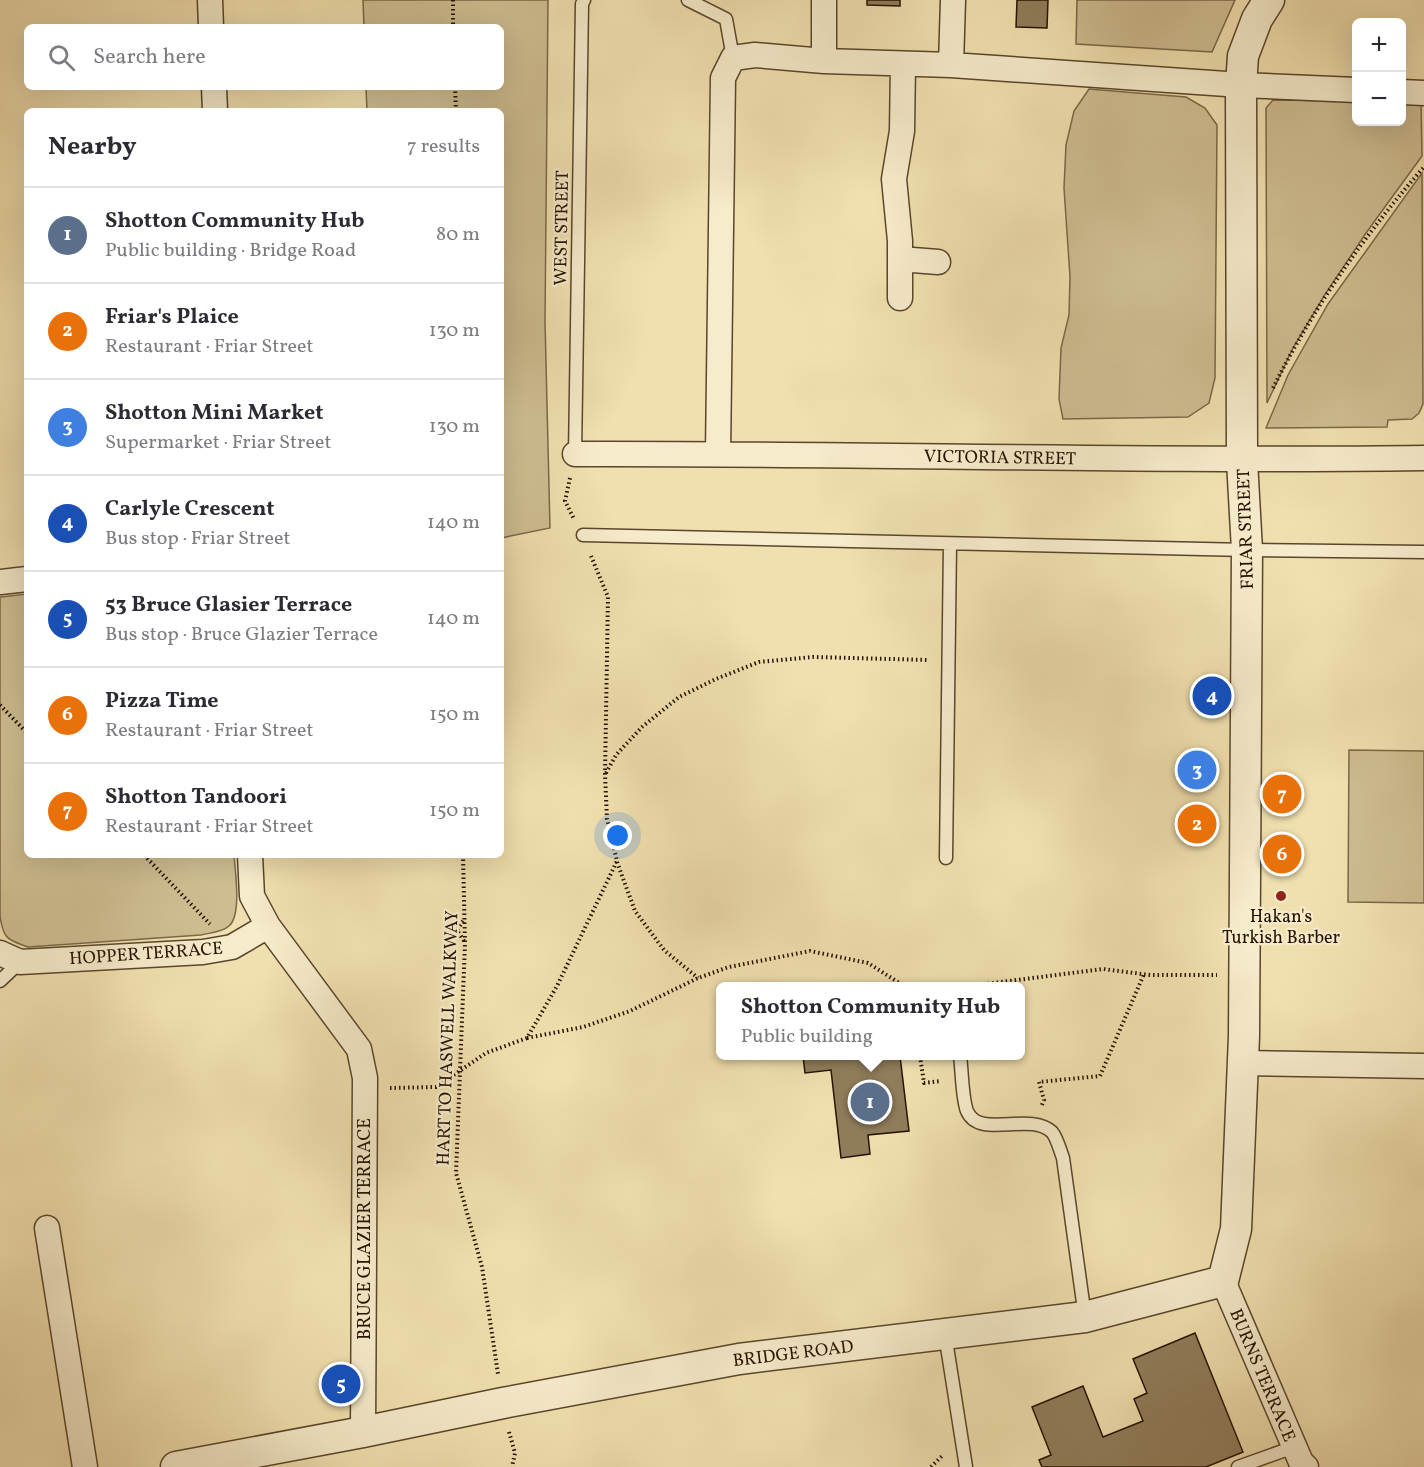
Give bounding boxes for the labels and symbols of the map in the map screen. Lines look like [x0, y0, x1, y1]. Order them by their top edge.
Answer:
street label: WEST STREET [549, 170, 576, 286]
street label: VICTORIA STREET [924, 445, 1077, 472]
street label: FRIAR STREET [1232, 468, 1261, 590]
pin: 4 [1192, 674, 1232, 718]
pin: 3 [1178, 748, 1216, 792]
pin: 7 [1262, 772, 1302, 816]
pin: 2 [1178, 802, 1216, 846]
your location [603, 821, 632, 850]
pin: 6 [1262, 832, 1302, 876]
marker: Hakan's Turkish Barber [1274, 889, 1288, 903]
place label: Hakan's Turkish Barber [1222, 905, 1341, 951]
street label: HART TO HASWELL WALKWAY [432, 910, 465, 1166]
street label: HOPPER TERRACE [68, 937, 224, 972]
pin: 1 [850, 1080, 890, 1124]
street label: BRUCE GLAZIER TERRACE [353, 1118, 378, 1340]
street label: BURNS TERRACE [1222, 1305, 1301, 1446]
street label: BRIDGE ROAD [731, 1335, 855, 1374]
pin: 5 [322, 1362, 360, 1406]

